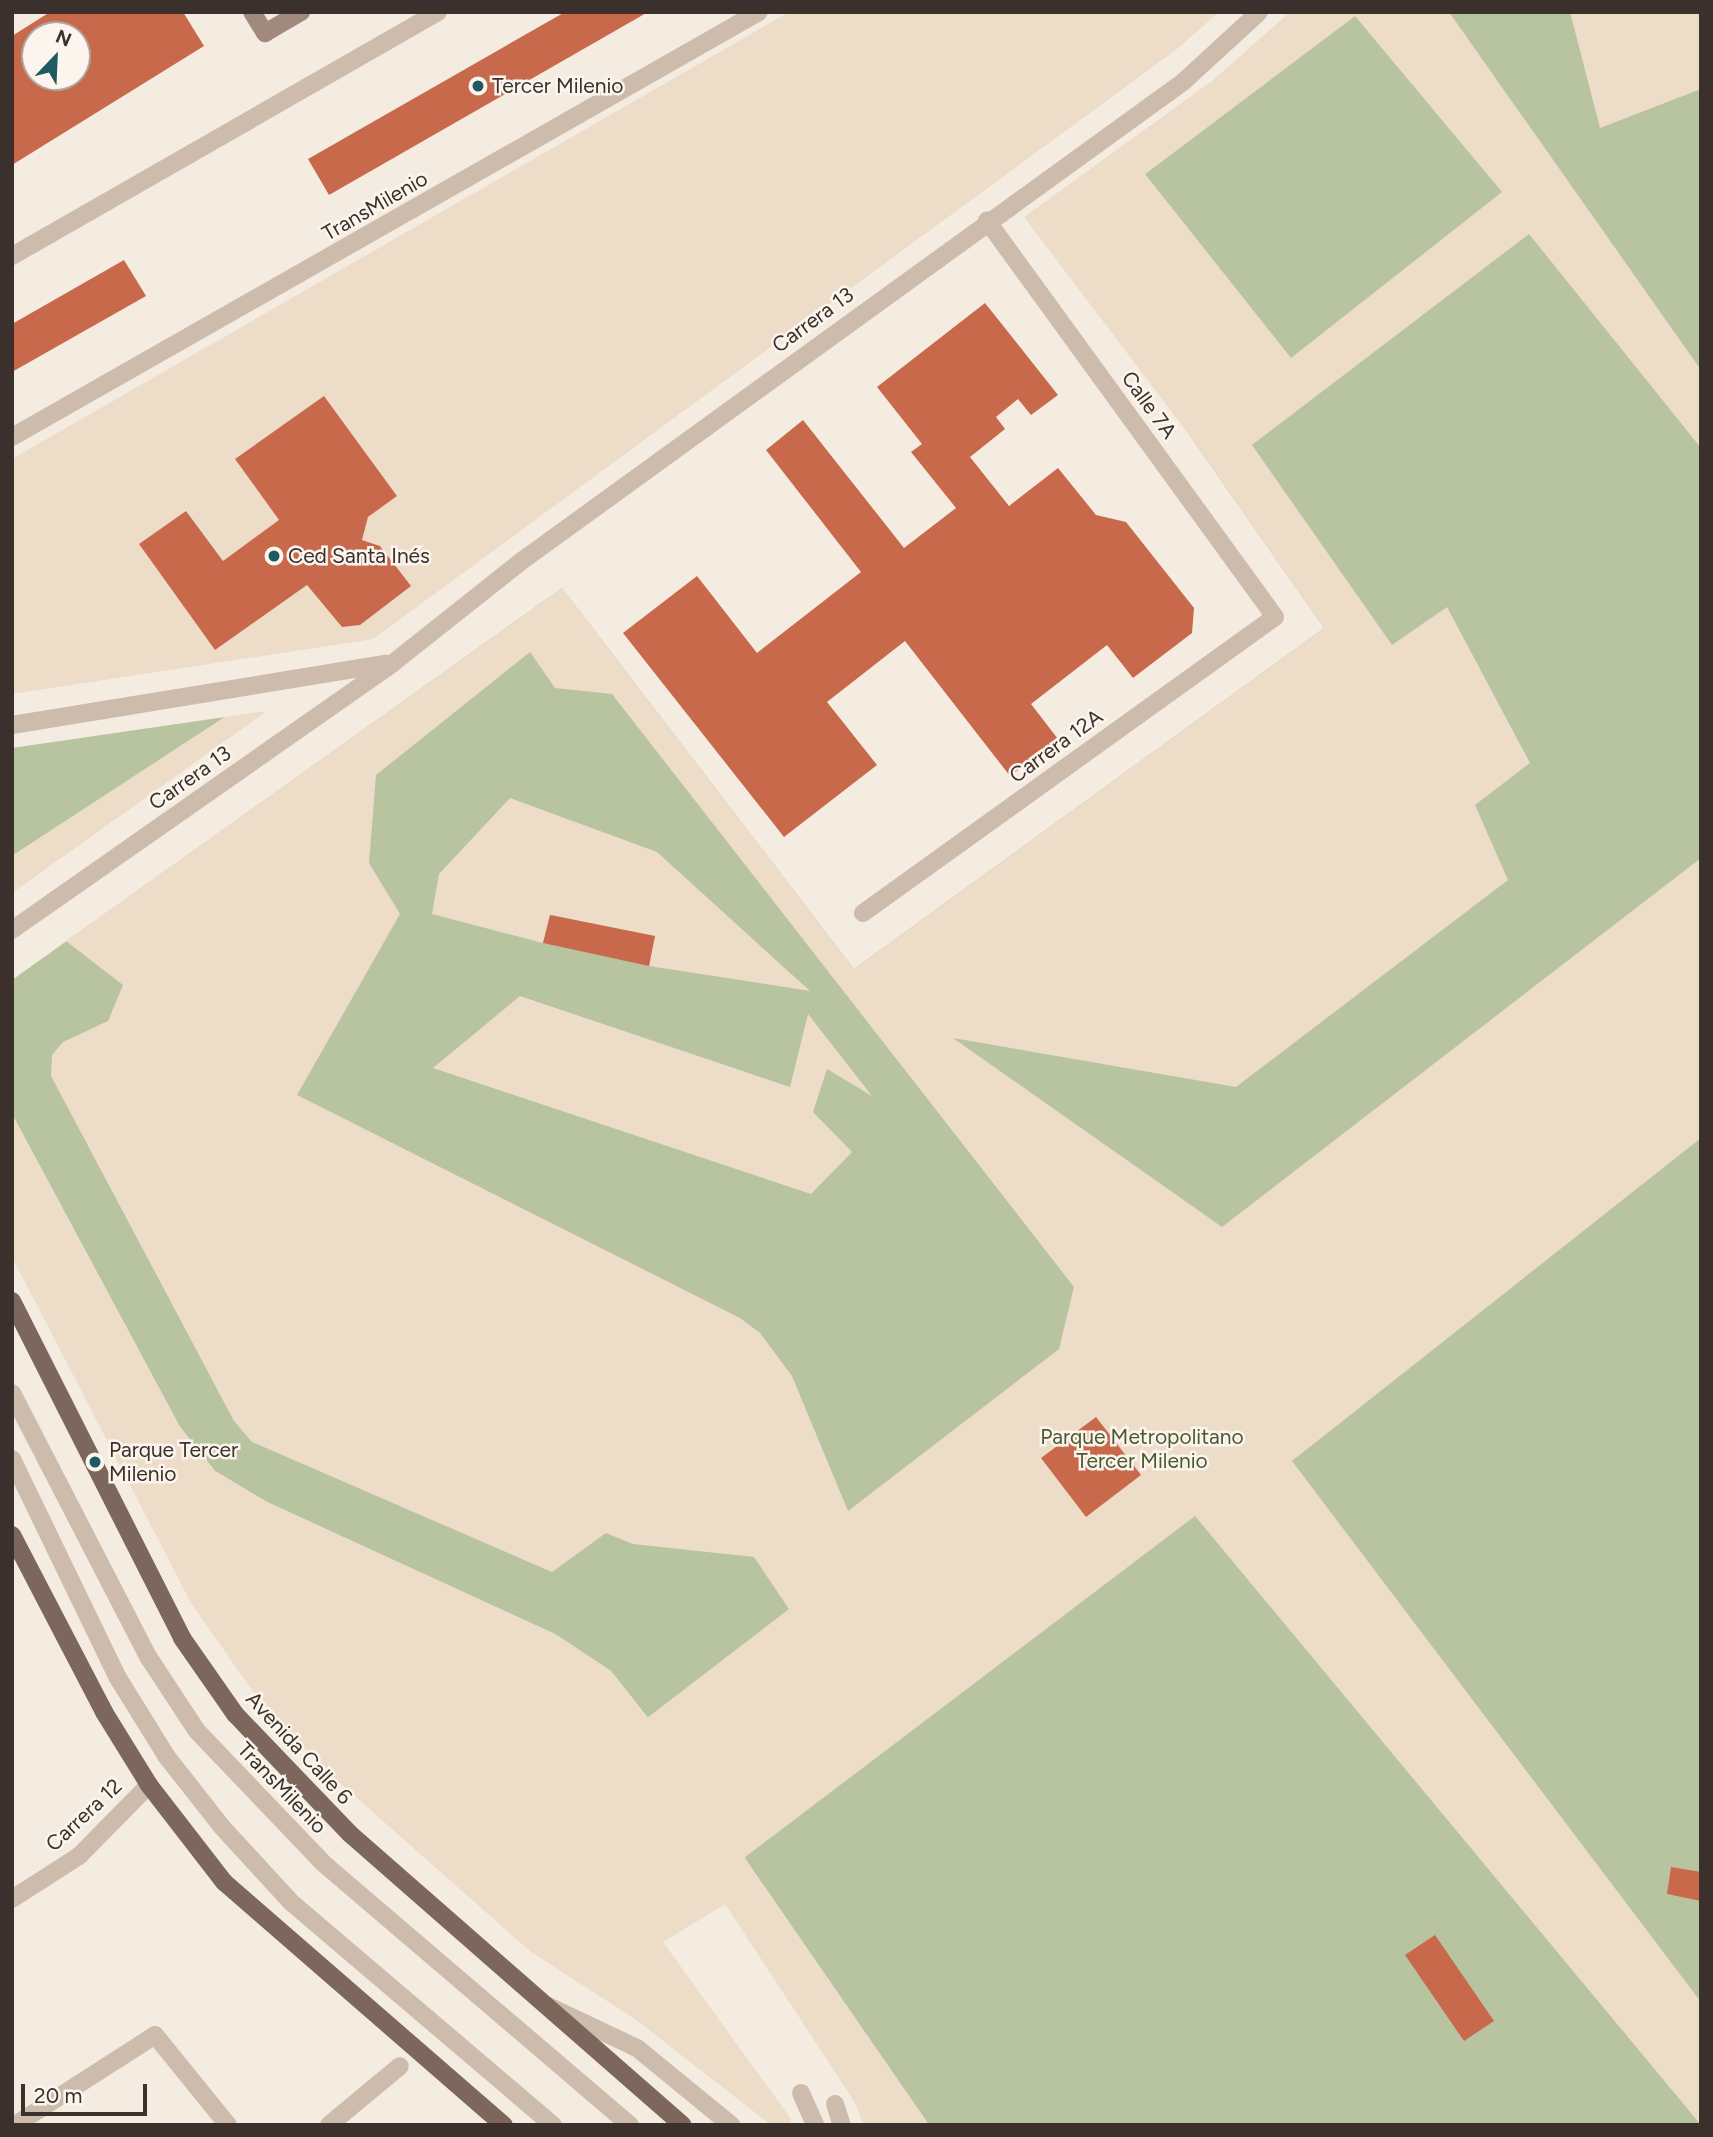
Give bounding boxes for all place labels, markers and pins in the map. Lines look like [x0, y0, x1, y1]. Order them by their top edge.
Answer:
place label: Tercer Milenio [492, 73, 623, 99]
marker: Tercer Milenio [470, 78, 486, 94]
place label: Ced Santa Inés [288, 543, 430, 569]
marker: Ced Santa Inés [266, 548, 282, 564]
place label: Parque Tercer Milenio [109, 1437, 238, 1487]
marker: Parque Tercer Milenio [87, 1454, 103, 1470]

